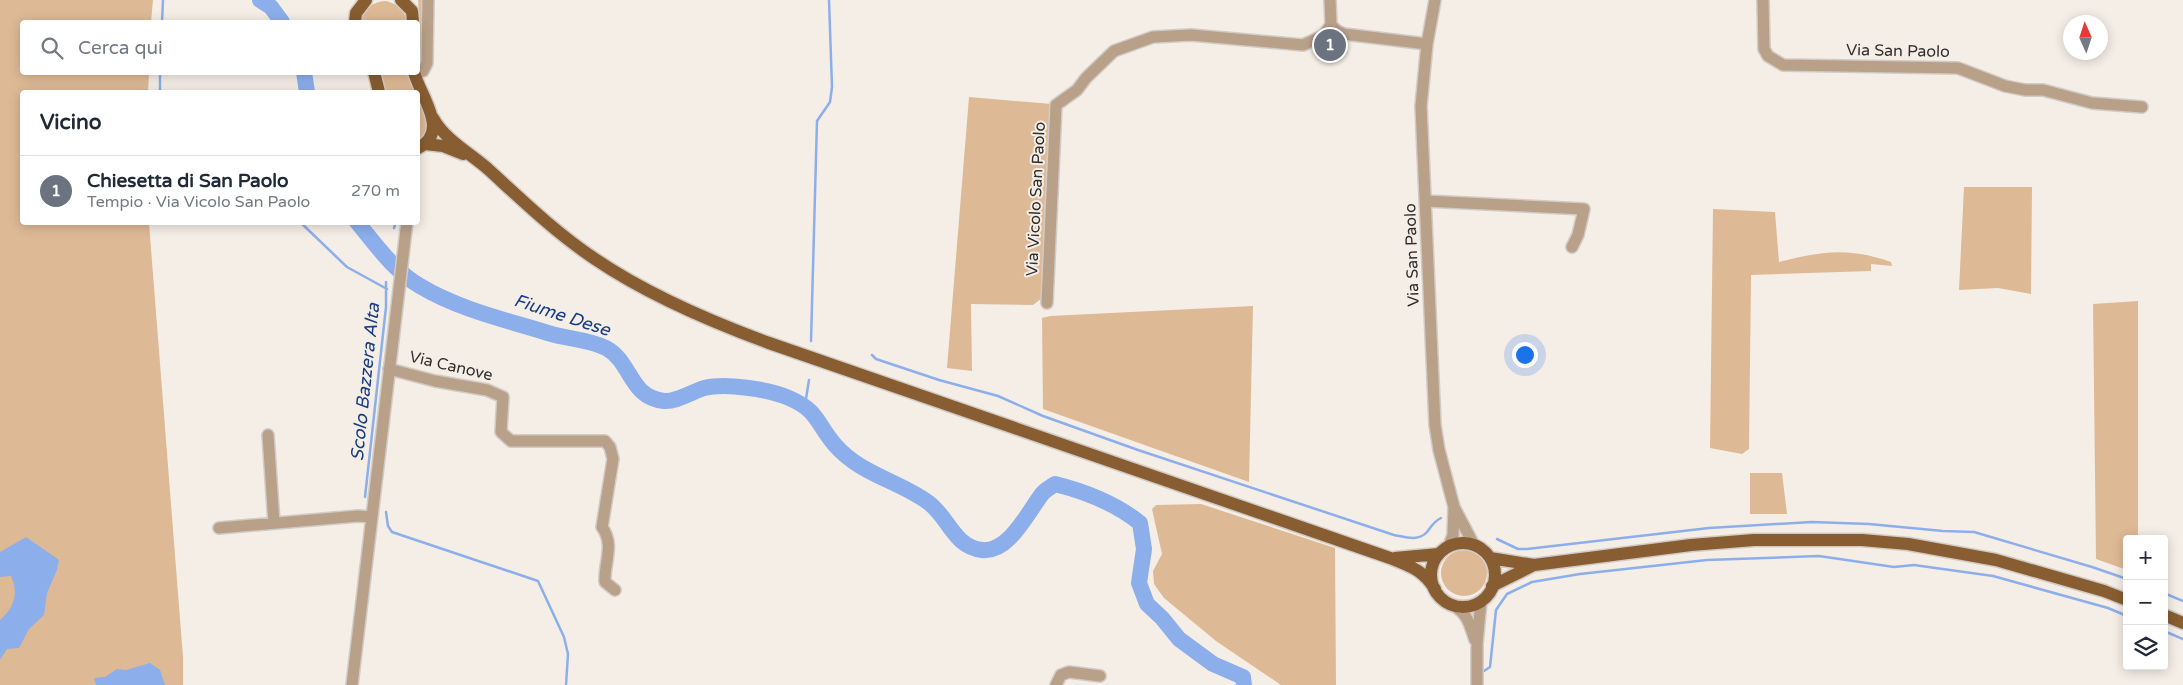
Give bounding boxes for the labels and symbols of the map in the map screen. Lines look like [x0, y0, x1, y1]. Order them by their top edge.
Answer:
north arrow [2063, 15, 2108, 60]
pin: 1 [1314, 26, 1346, 64]
street label: Via San Paolo [1846, 40, 1950, 62]
street label: Via Vicolo San Paolo [1022, 121, 1050, 277]
street label: Via San Paolo [1400, 203, 1424, 307]
water label: Fiume Dese [511, 289, 614, 341]
water label: Scolo Bazzera Alta [346, 301, 384, 462]
your location [1512, 342, 1538, 368]
street label: Via Canove [407, 347, 495, 385]

